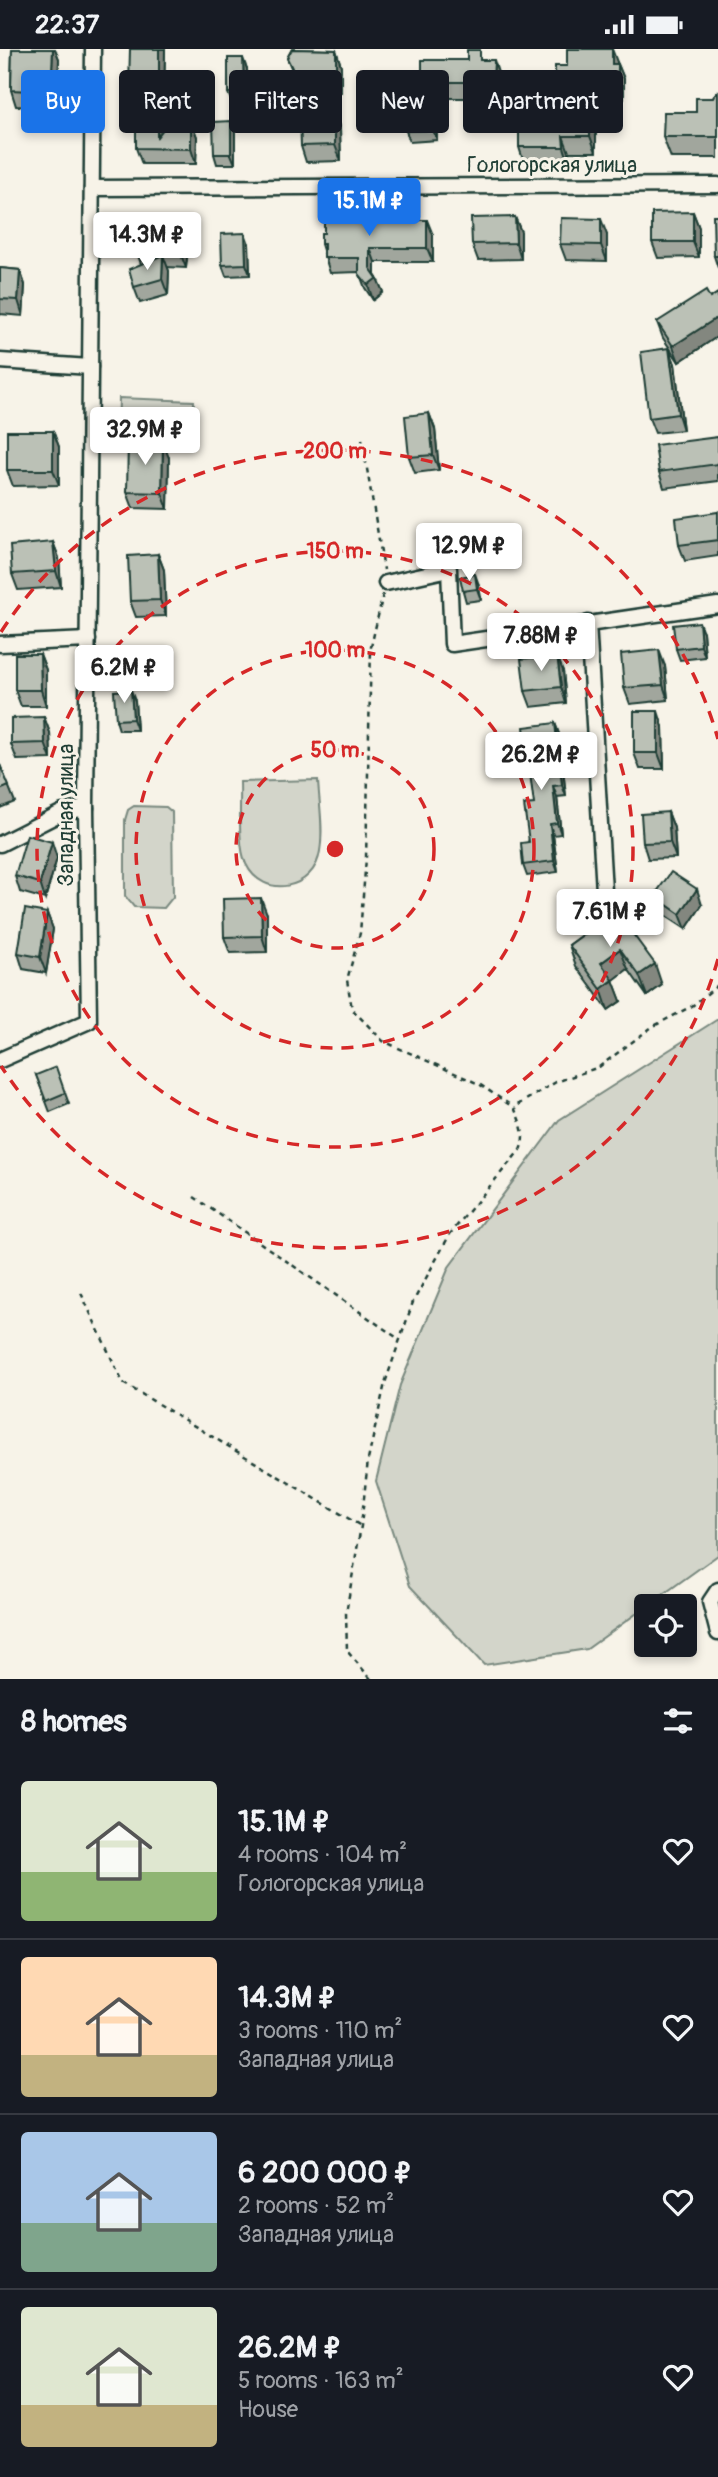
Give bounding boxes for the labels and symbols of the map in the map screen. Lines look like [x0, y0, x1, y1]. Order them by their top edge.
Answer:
street label: Гологорская улица [467, 152, 637, 179]
pin: 15.1M ₽ [304, 179, 434, 238]
pin: 14.3M ₽ [82, 213, 212, 272]
pin: 32.9M ₽ [80, 407, 210, 467]
text: 200 m [303, 438, 367, 465]
pin: 12.9M ₽ [404, 524, 534, 583]
text: 150 m [306, 538, 364, 565]
pin: 7.88M ₽ [476, 613, 606, 673]
text: 100 m [305, 637, 365, 664]
pin: 6.2M ₽ [67, 645, 181, 705]
pin: 26.2M ₽ [476, 733, 606, 792]
text: 50 m [311, 737, 360, 764]
street label: Западная улица [53, 744, 80, 886]
centre of rings [323, 837, 347, 861]
pin: 7.61M ₽ [545, 890, 675, 949]

